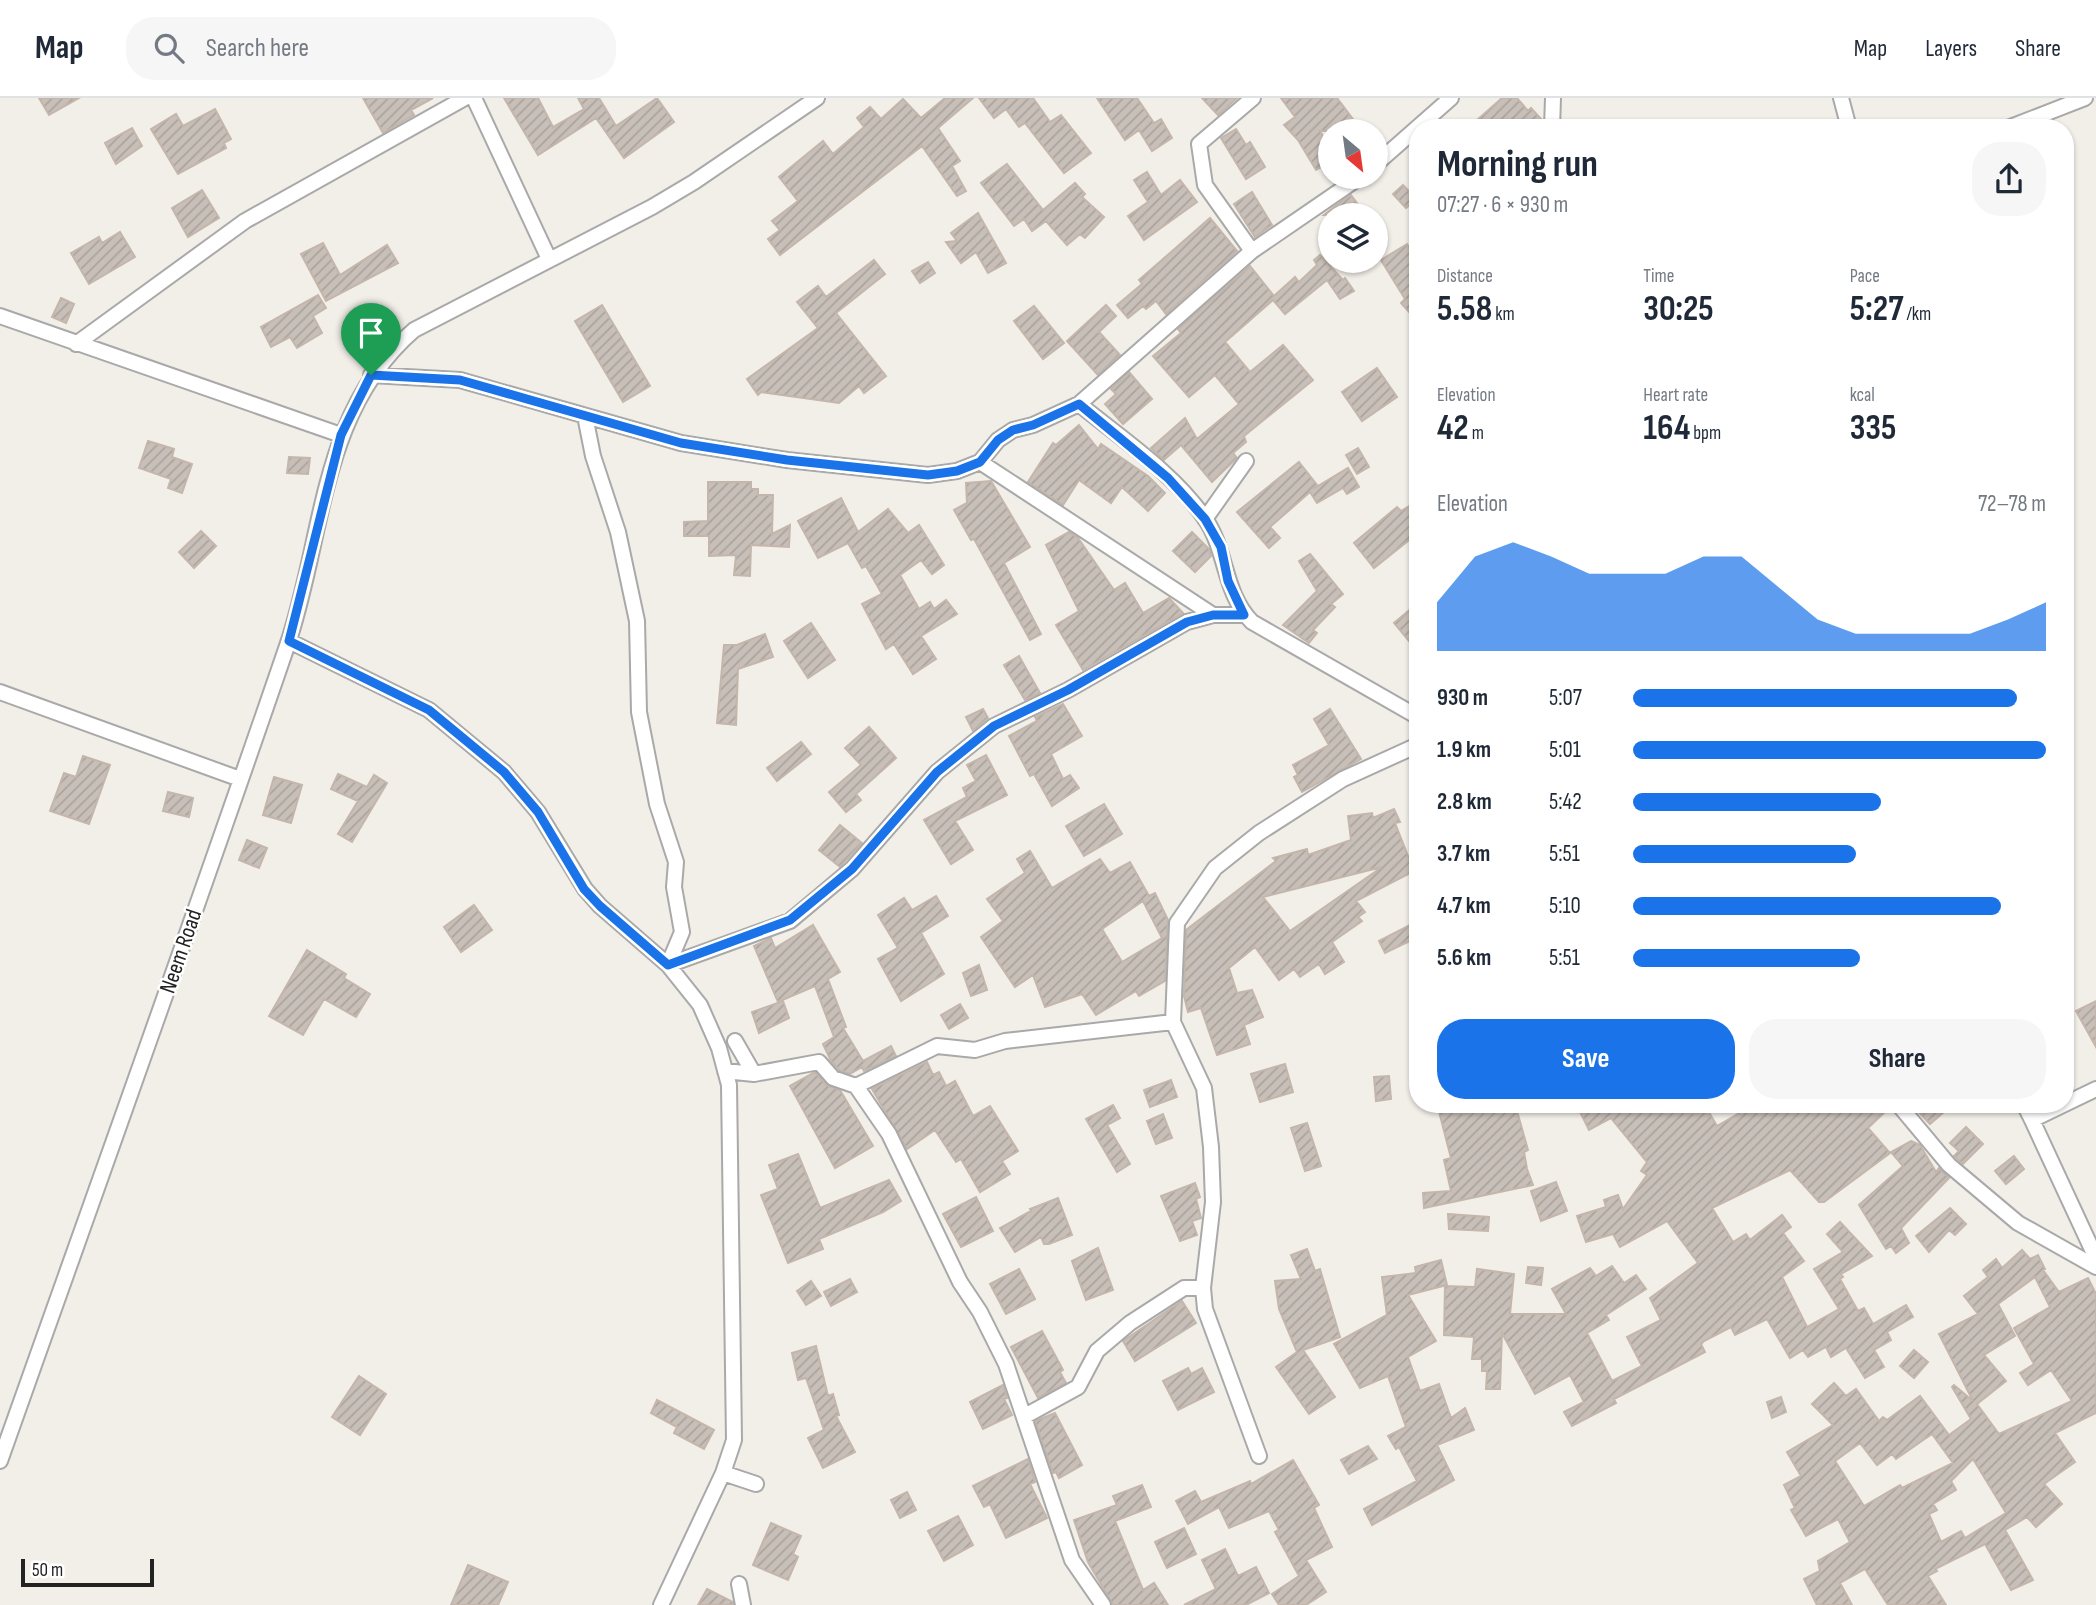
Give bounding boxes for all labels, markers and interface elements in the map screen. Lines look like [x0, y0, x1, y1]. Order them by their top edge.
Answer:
search box [126, 17, 616, 80]
text: Map [35, 28, 84, 68]
icon: search [150, 29, 188, 67]
text: Search here [206, 33, 309, 64]
text: Map [1854, 34, 1887, 63]
text: Layers [1925, 34, 1977, 63]
text: Share [2015, 34, 2061, 63]
north arrow [1318, 119, 1388, 189]
map controls [1318, 119, 1388, 273]
text: Morning run [1437, 142, 1598, 187]
button: share [1972, 142, 2046, 216]
text: 07:27 · 6 × 930 m [1437, 191, 1568, 219]
button: layers [1318, 203, 1388, 273]
text: Distance [1437, 265, 1493, 288]
text: Time [1643, 265, 1674, 288]
text: Pace [1850, 265, 1880, 288]
text: 5.58 [1437, 288, 1492, 331]
text: 30:25 [1643, 288, 1714, 331]
text: 5:27 [1850, 288, 1903, 331]
pin [341, 303, 401, 375]
text: km [1492, 303, 1515, 326]
text: /km [1903, 303, 1931, 326]
icon: arrive [352, 314, 390, 352]
text: Elevation [1437, 384, 1496, 407]
text: Heart rate [1643, 384, 1708, 407]
text: kcal [1850, 384, 1875, 407]
text: 42 [1437, 407, 1469, 450]
text: 164 [1643, 407, 1690, 450]
text: 335 [1850, 407, 1896, 450]
text: m [1469, 422, 1484, 445]
text: bpm [1690, 422, 1721, 445]
text: Elevation [1437, 490, 1508, 518]
text: 72–78 m [1978, 490, 2046, 518]
text: 930 m [1437, 684, 1488, 712]
text: 5:07 [1549, 684, 1582, 712]
text: 1.9 km [1437, 736, 1491, 764]
text: 5:01 [1549, 736, 1581, 764]
text: 2.8 km [1437, 788, 1492, 816]
text: 5:42 [1549, 788, 1582, 816]
text: 3.7 km [1437, 840, 1490, 868]
text: 5:51 [1549, 840, 1580, 868]
text: 4.7 km [1437, 892, 1491, 920]
text: 5:10 [1549, 892, 1581, 920]
street label: Neem Road [154, 906, 208, 997]
text: 5.6 km [1437, 944, 1491, 972]
text: 5:51 [1549, 944, 1580, 972]
button: Save [1437, 1019, 1735, 1099]
button: Share [1749, 1019, 2046, 1099]
scale bar [21, 1556, 154, 1588]
text: 50 m [32, 1559, 63, 1582]

